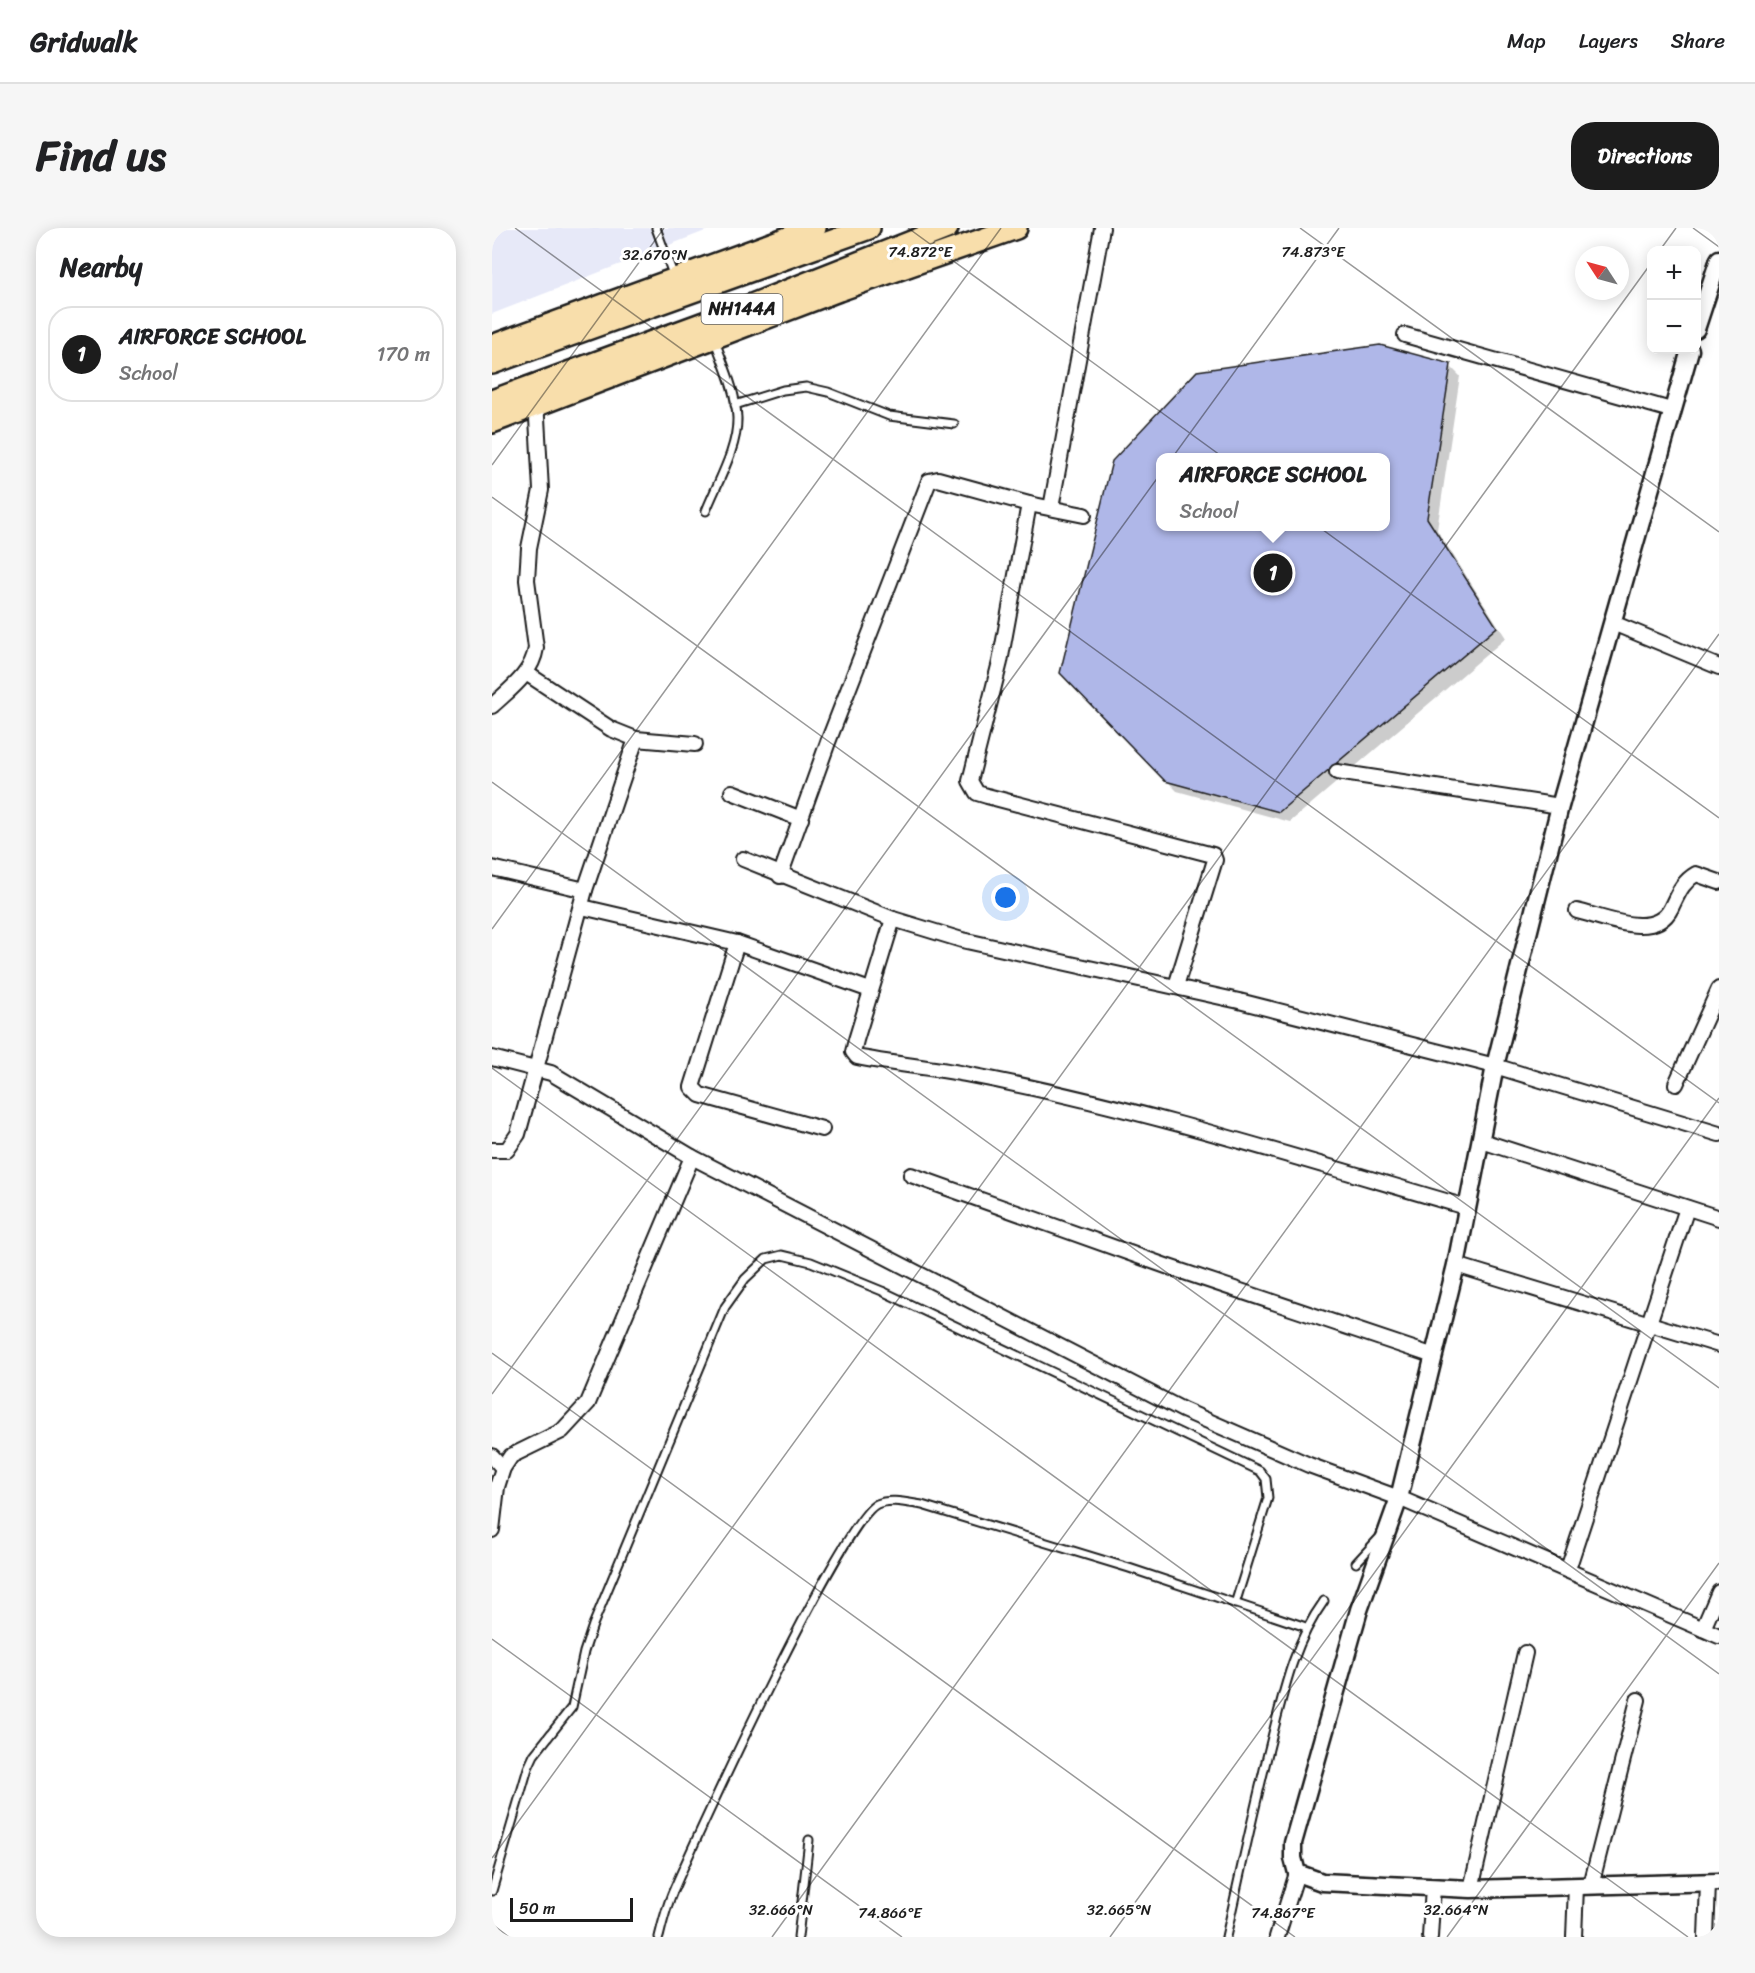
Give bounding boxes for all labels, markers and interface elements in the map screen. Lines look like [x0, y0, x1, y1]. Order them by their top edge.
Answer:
text: Gridwalk [30, 17, 138, 66]
text: Map [1507, 22, 1546, 60]
text: Layers [1579, 22, 1638, 60]
text: Share [1671, 22, 1725, 60]
text: Find us [36, 119, 166, 193]
button: Directions [1571, 122, 1719, 190]
text: 74.872°E [888, 239, 953, 265]
text: 74.873°E [1281, 239, 1346, 265]
text: 32.670°N [623, 242, 688, 268]
text: Nearby [60, 244, 142, 290]
north arrow [1575, 246, 1629, 300]
map controls [1647, 246, 1701, 354]
button: + [1647, 246, 1701, 300]
road number: NH144A [702, 294, 782, 324]
button: − [1647, 300, 1701, 354]
text: AIRFORCE SCHOOL [119, 317, 306, 356]
text: 1 [77, 337, 86, 372]
text: 170 m [377, 337, 430, 372]
text: School [119, 356, 178, 391]
popup [1156, 453, 1390, 531]
text: AIRFORCE SCHOOL [1180, 455, 1366, 494]
text: School [1180, 494, 1239, 529]
pin: 1 [1254, 550, 1292, 596]
your location [991, 883, 1020, 912]
text: 50 m [519, 1894, 555, 1923]
scale bar [510, 1895, 633, 1922]
text: 32.666°N [749, 1897, 814, 1923]
text: 32.665°N [1087, 1897, 1152, 1923]
text: 32.664°N [1424, 1897, 1489, 1923]
text: 74.866°E [858, 1900, 923, 1926]
text: 74.867°E [1251, 1900, 1316, 1926]

